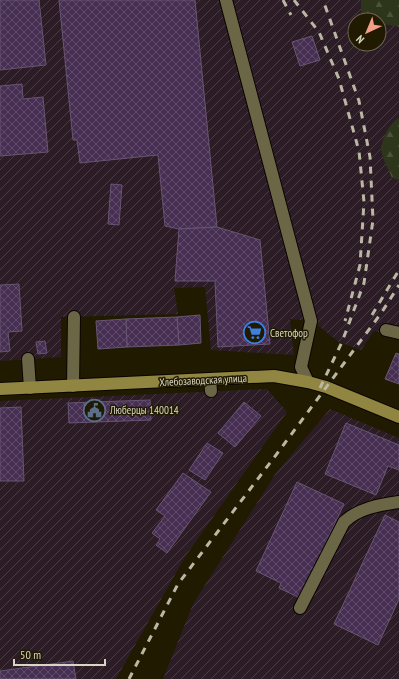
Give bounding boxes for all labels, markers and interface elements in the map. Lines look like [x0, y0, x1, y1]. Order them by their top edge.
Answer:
north arrow [347, 12, 387, 52]
text: N [353, 32, 367, 46]
supermarket icon: Светофор [242, 320, 268, 346]
place label: Светофор [270, 326, 308, 340]
street label: Хлебозаводская улица [159, 371, 247, 389]
public building icon: Люберцы 140014 [81, 397, 107, 423]
place label: Люберцы 140014 [109, 403, 179, 417]
scale bar [14, 641, 105, 667]
text: 50 m [20, 647, 41, 662]

